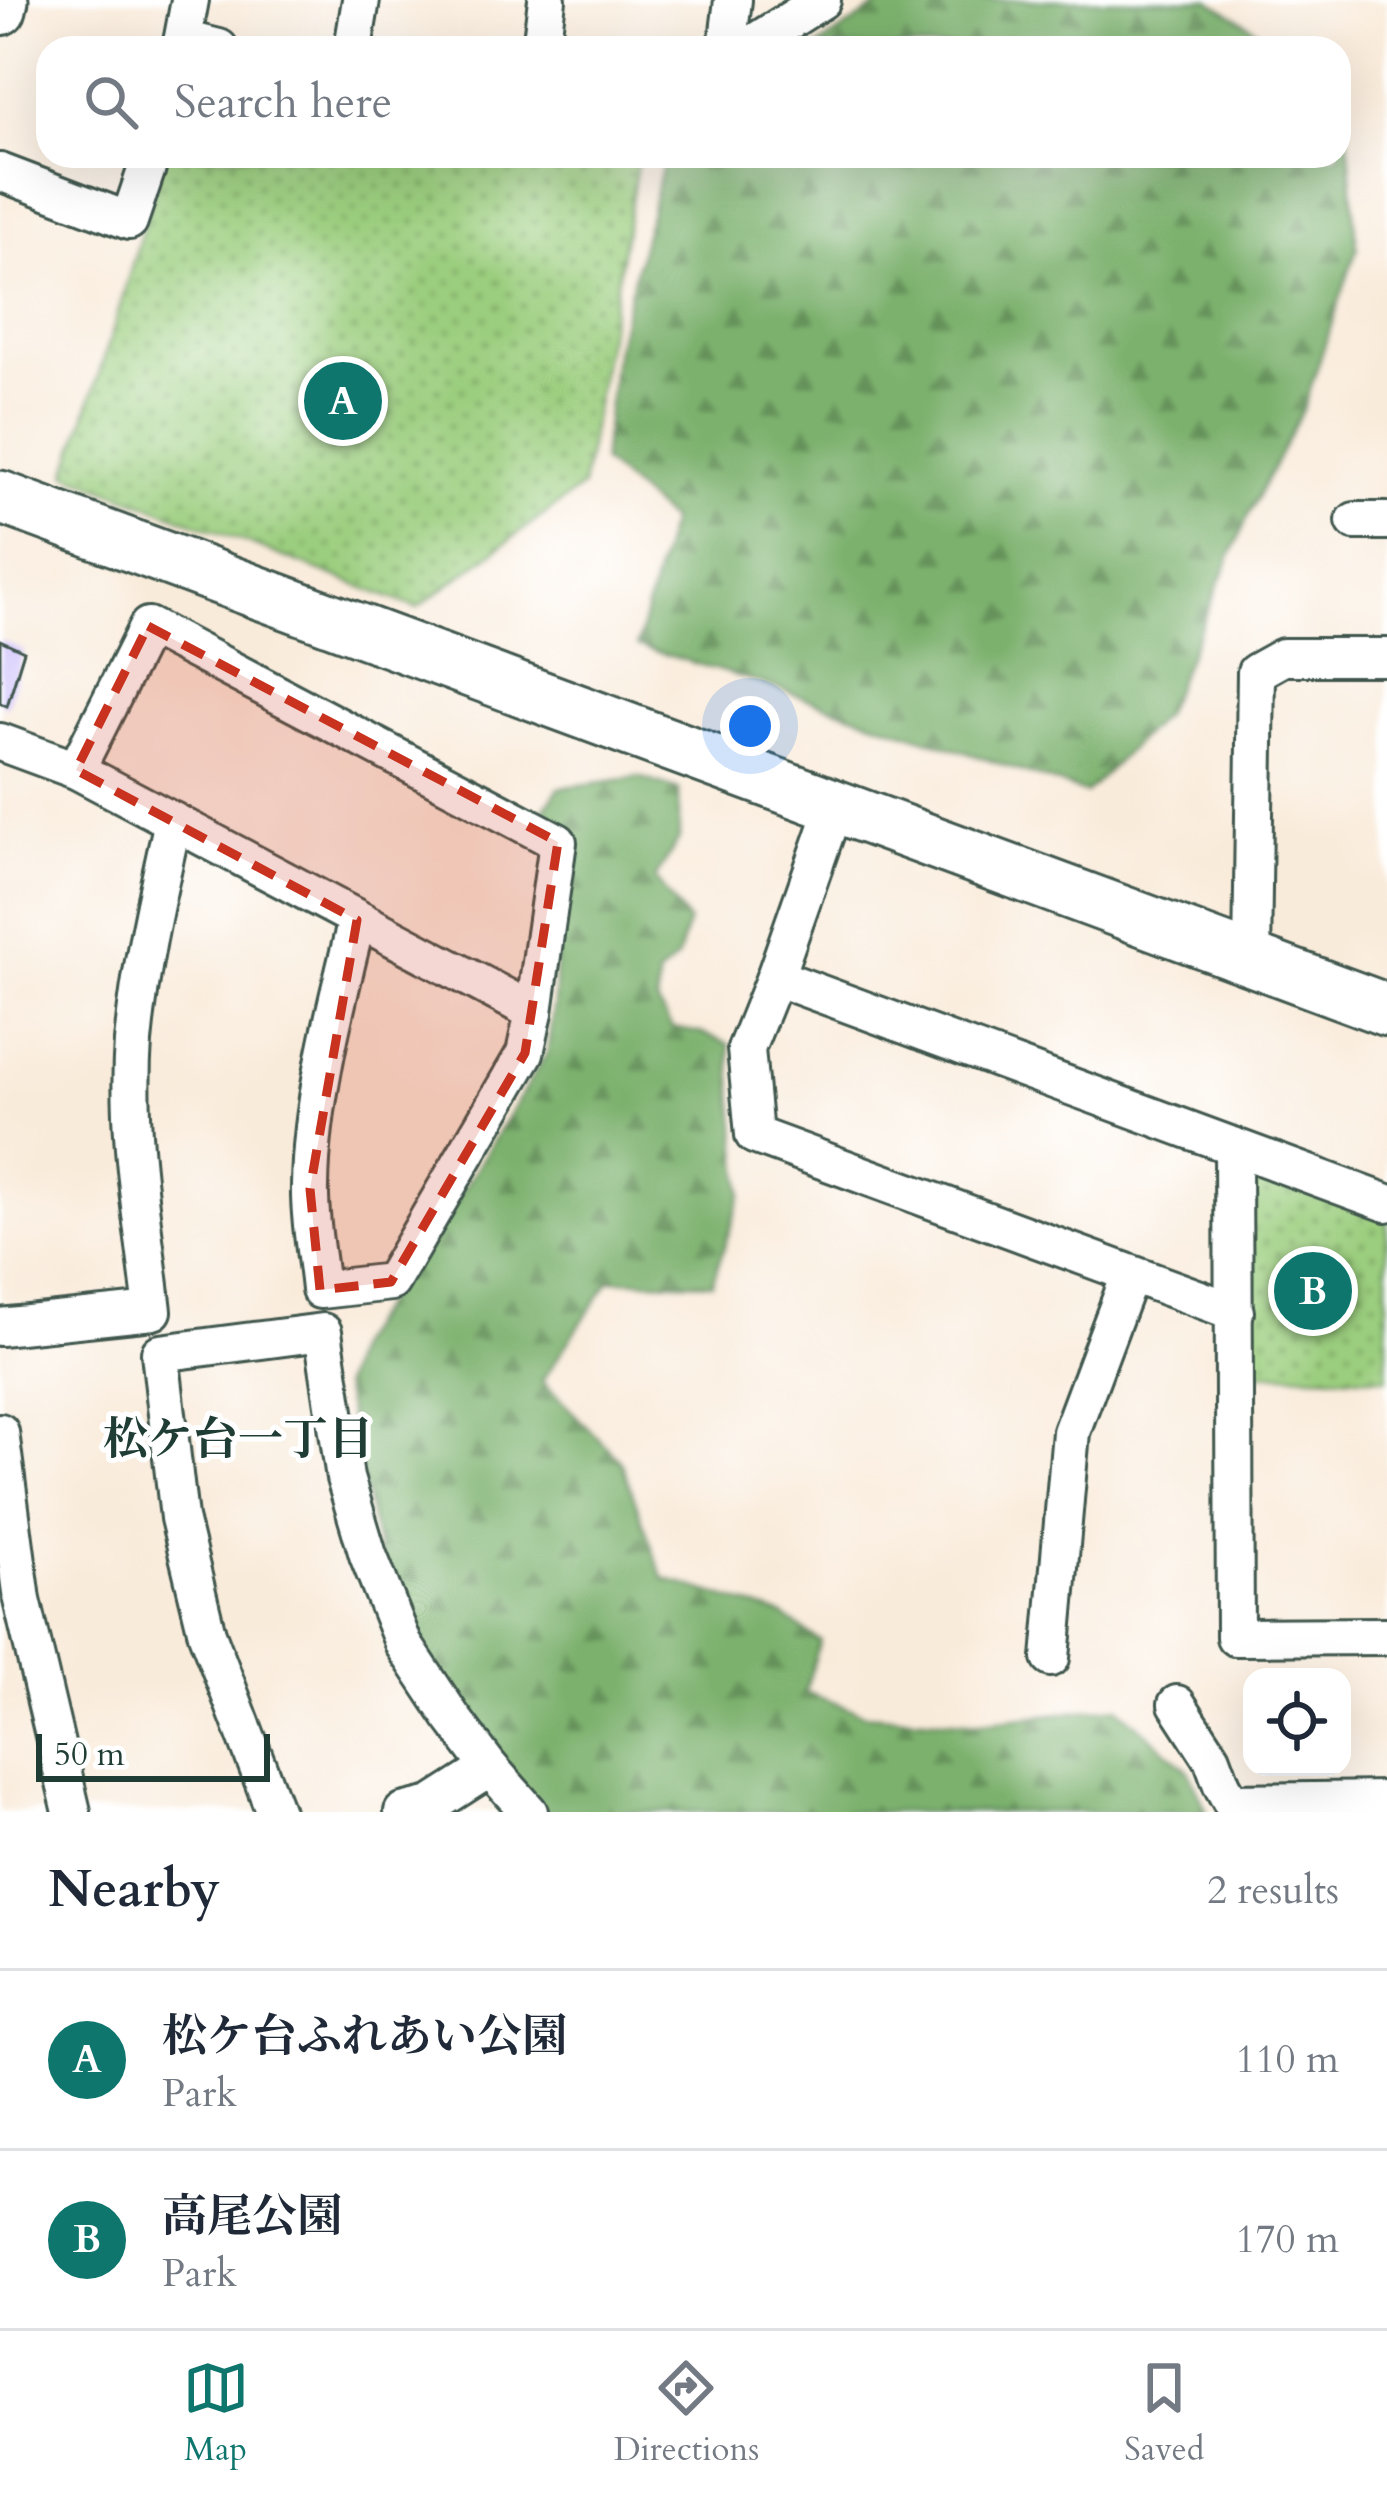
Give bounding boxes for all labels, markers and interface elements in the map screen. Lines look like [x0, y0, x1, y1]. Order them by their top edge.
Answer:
search box [36, 36, 1351, 168]
icon: search [78, 69, 144, 135]
text: Search here [174, 72, 392, 133]
pin: A [304, 356, 382, 446]
your location [720, 696, 780, 756]
pin: B [1274, 1246, 1352, 1336]
district label: 松ケ台一丁目 [103, 1409, 373, 1470]
map controls [1243, 1668, 1351, 1776]
button: locate [1243, 1668, 1351, 1776]
scale bar [36, 1728, 270, 1781]
text: 50 m [54, 1732, 125, 1777]
text: Nearby [48, 1855, 220, 1925]
text: 2 results [1207, 1864, 1339, 1917]
text: 松ケ台ふれあい公園 [162, 2006, 567, 2067]
text: A [72, 2033, 102, 2086]
text: 110 m [1236, 2033, 1339, 2086]
text: Park [162, 2067, 237, 2120]
text: 高尾公園 [162, 2186, 342, 2247]
text: B [73, 2213, 101, 2266]
text: 170 m [1236, 2213, 1339, 2266]
text: Park [162, 2247, 237, 2300]
tab: Map [183, 2355, 249, 2472]
tab: Directions [614, 2355, 759, 2472]
tab: Saved [1124, 2355, 1204, 2472]

